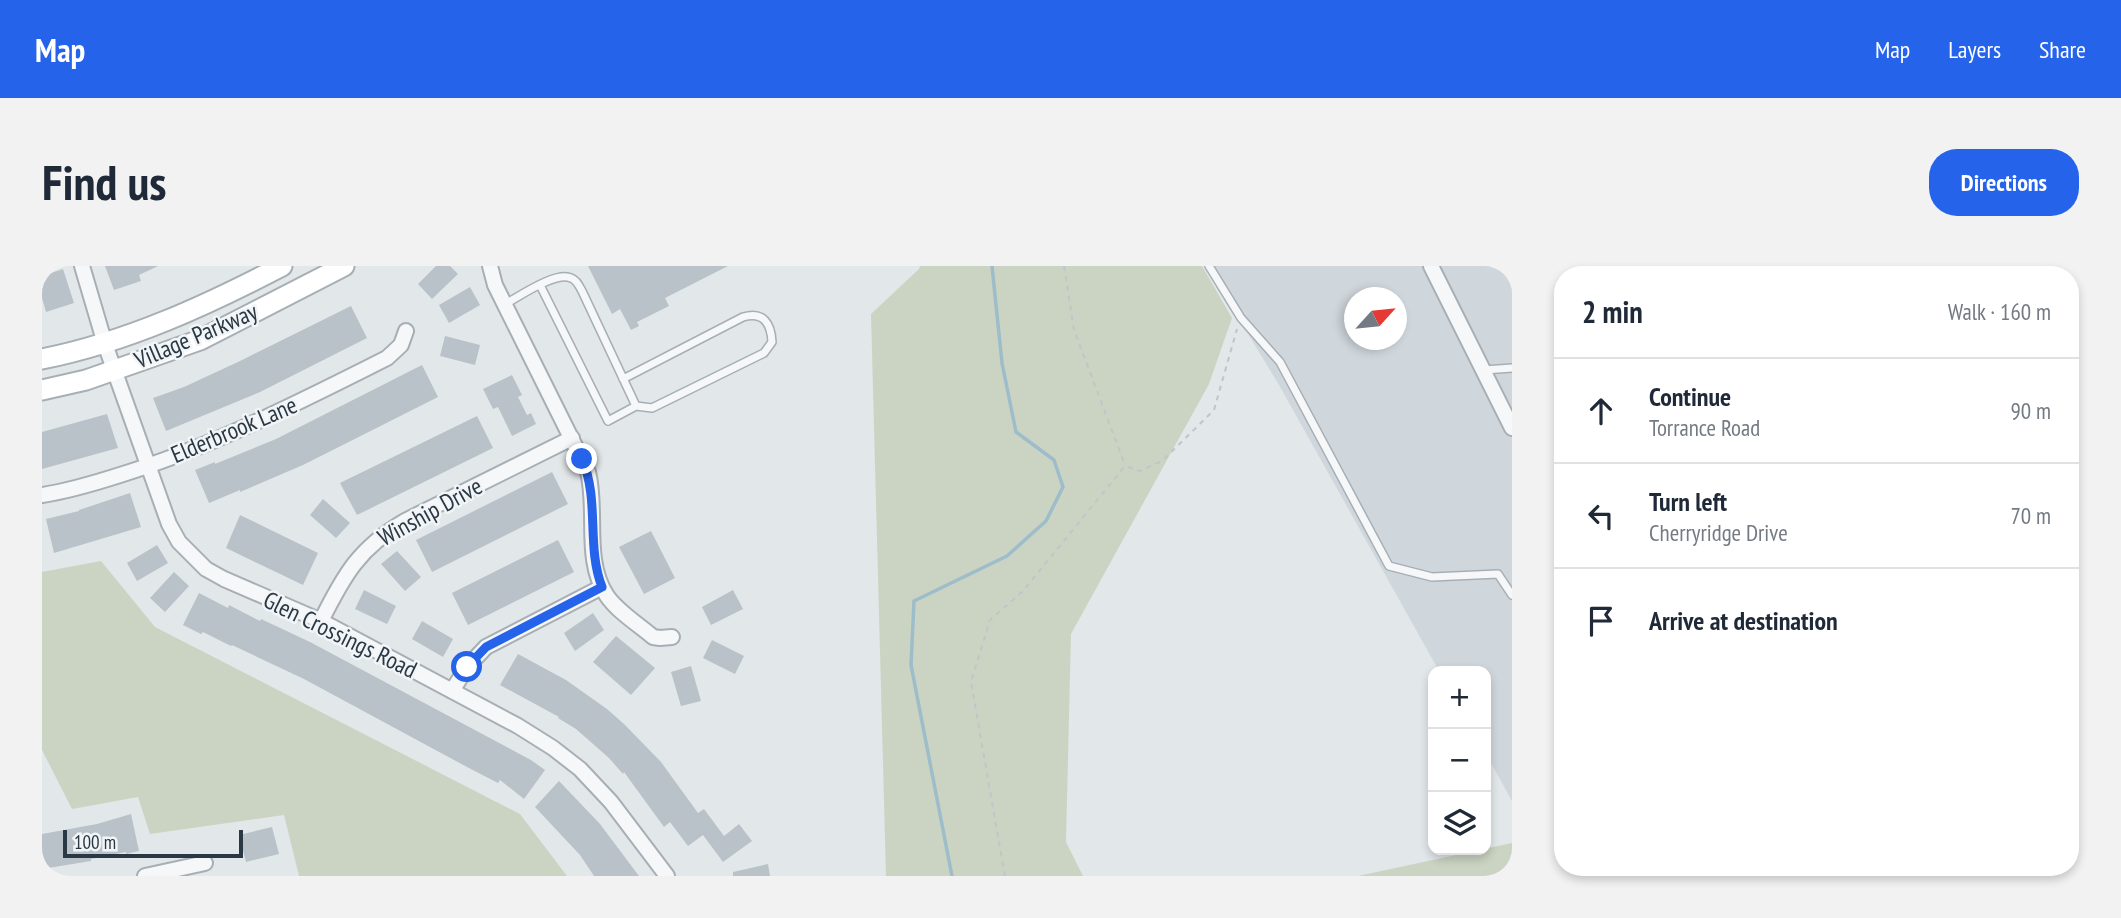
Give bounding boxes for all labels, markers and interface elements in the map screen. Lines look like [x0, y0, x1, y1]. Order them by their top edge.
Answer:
text: Map [35, 28, 85, 71]
text: Map [1875, 34, 1910, 65]
text: Layers [1948, 34, 2001, 65]
text: Share [2039, 34, 2086, 65]
button: Directions [1929, 149, 2079, 216]
text: Find us [42, 150, 166, 214]
north arrow [1344, 287, 1407, 350]
text: 2 min [1582, 292, 1643, 331]
street label: Village Parkway [129, 296, 262, 376]
text: Walk · 160 m [1948, 297, 2051, 326]
text: Continue [1649, 380, 1731, 413]
street label: Elderbrook Lane [166, 389, 302, 470]
icon: ahead [1582, 392, 1620, 430]
text: 90 m [2010, 396, 2051, 425]
text: Torrance Road [1649, 413, 1760, 442]
route end [566, 443, 597, 474]
street label: Winship Drive [372, 470, 488, 553]
text: Turn left [1649, 485, 1727, 518]
icon: left [1582, 497, 1620, 535]
text: 70 m [2010, 501, 2051, 530]
text: Cherryridge Drive [1649, 518, 1788, 547]
street label: Glen Crossings Road [258, 584, 422, 685]
icon: arrive [1582, 602, 1620, 640]
text: Arrive at destination [1649, 604, 1838, 637]
route start [451, 651, 482, 682]
map controls [1428, 666, 1491, 855]
button: + [1428, 666, 1491, 729]
button: − [1428, 729, 1491, 792]
button: layers [1428, 792, 1491, 855]
scale bar [63, 827, 243, 859]
text: 100 m [74, 830, 116, 854]

